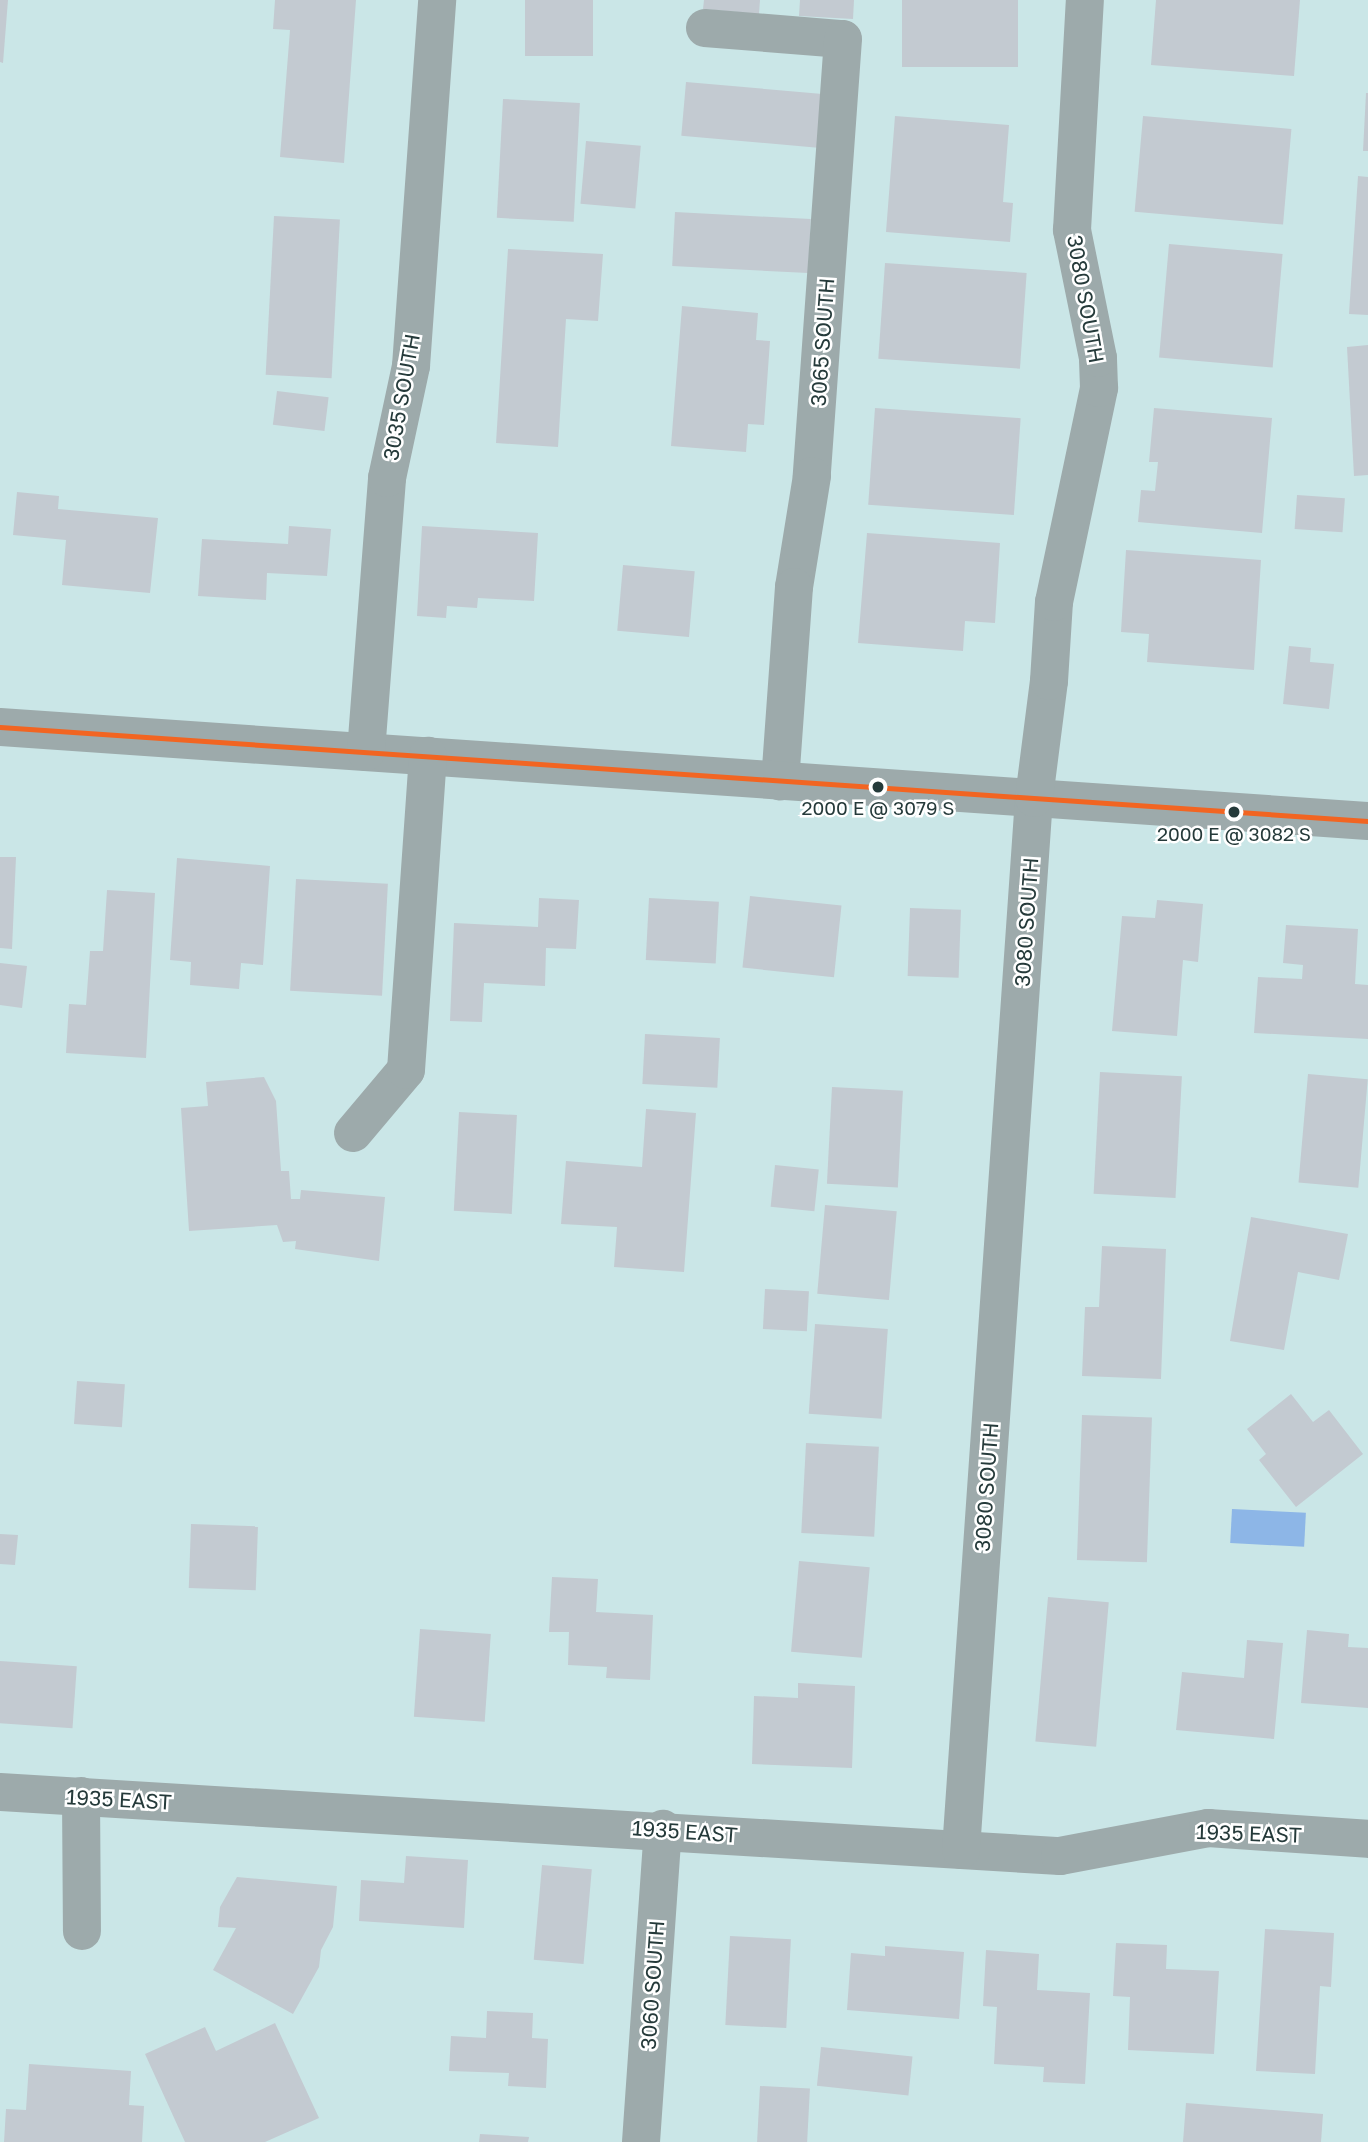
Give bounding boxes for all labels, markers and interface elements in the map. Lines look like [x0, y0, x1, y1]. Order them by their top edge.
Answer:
street label: 3080 SOUTH [1062, 233, 1110, 365]
street label: 3065 SOUTH [805, 277, 839, 407]
street label: 3035 SOUTH [377, 332, 425, 462]
marker: 2000 E @ 3079 S [871, 780, 885, 794]
place label: 2000 E @ 3079 S [802, 797, 954, 819]
marker: 2000 E @ 3082 S [1227, 805, 1241, 819]
place label: 2000 E @ 3082 S [1157, 823, 1311, 845]
street label: 3080 SOUTH [1009, 856, 1043, 988]
street label: 3080 SOUTH [969, 1421, 1003, 1553]
street label: 1935 EAST [66, 1784, 172, 1814]
street label: 1935 EAST [631, 1815, 739, 1847]
street label: 1935 EAST [1196, 1819, 1302, 1847]
street label: 3060 SOUTH [635, 1919, 669, 2051]

